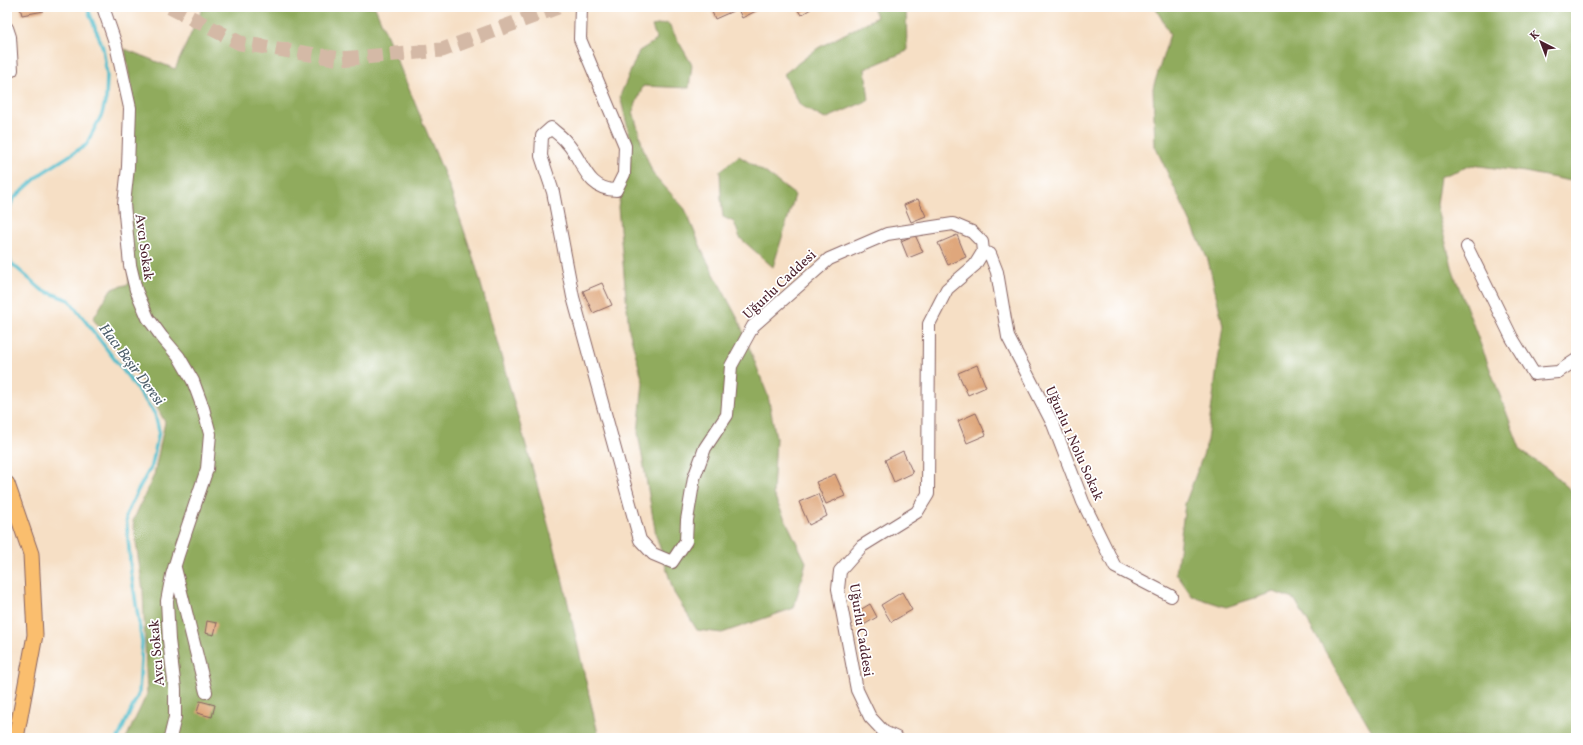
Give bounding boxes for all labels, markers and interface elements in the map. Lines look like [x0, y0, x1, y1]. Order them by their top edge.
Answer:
north arrow [1521, 22, 1561, 62]
text: K [1527, 27, 1543, 44]
street label: Avcı Sokak [129, 213, 158, 282]
street label: Uğurlu Caddesi [739, 246, 821, 324]
water label: Hacı Beşir Deresi [93, 320, 169, 411]
street label: Uğurlu 1 Nolu Sokak [1040, 383, 1108, 504]
street label: Uğurlu Caddesi [844, 582, 877, 678]
street label: Avcı Sokak [145, 618, 170, 687]

